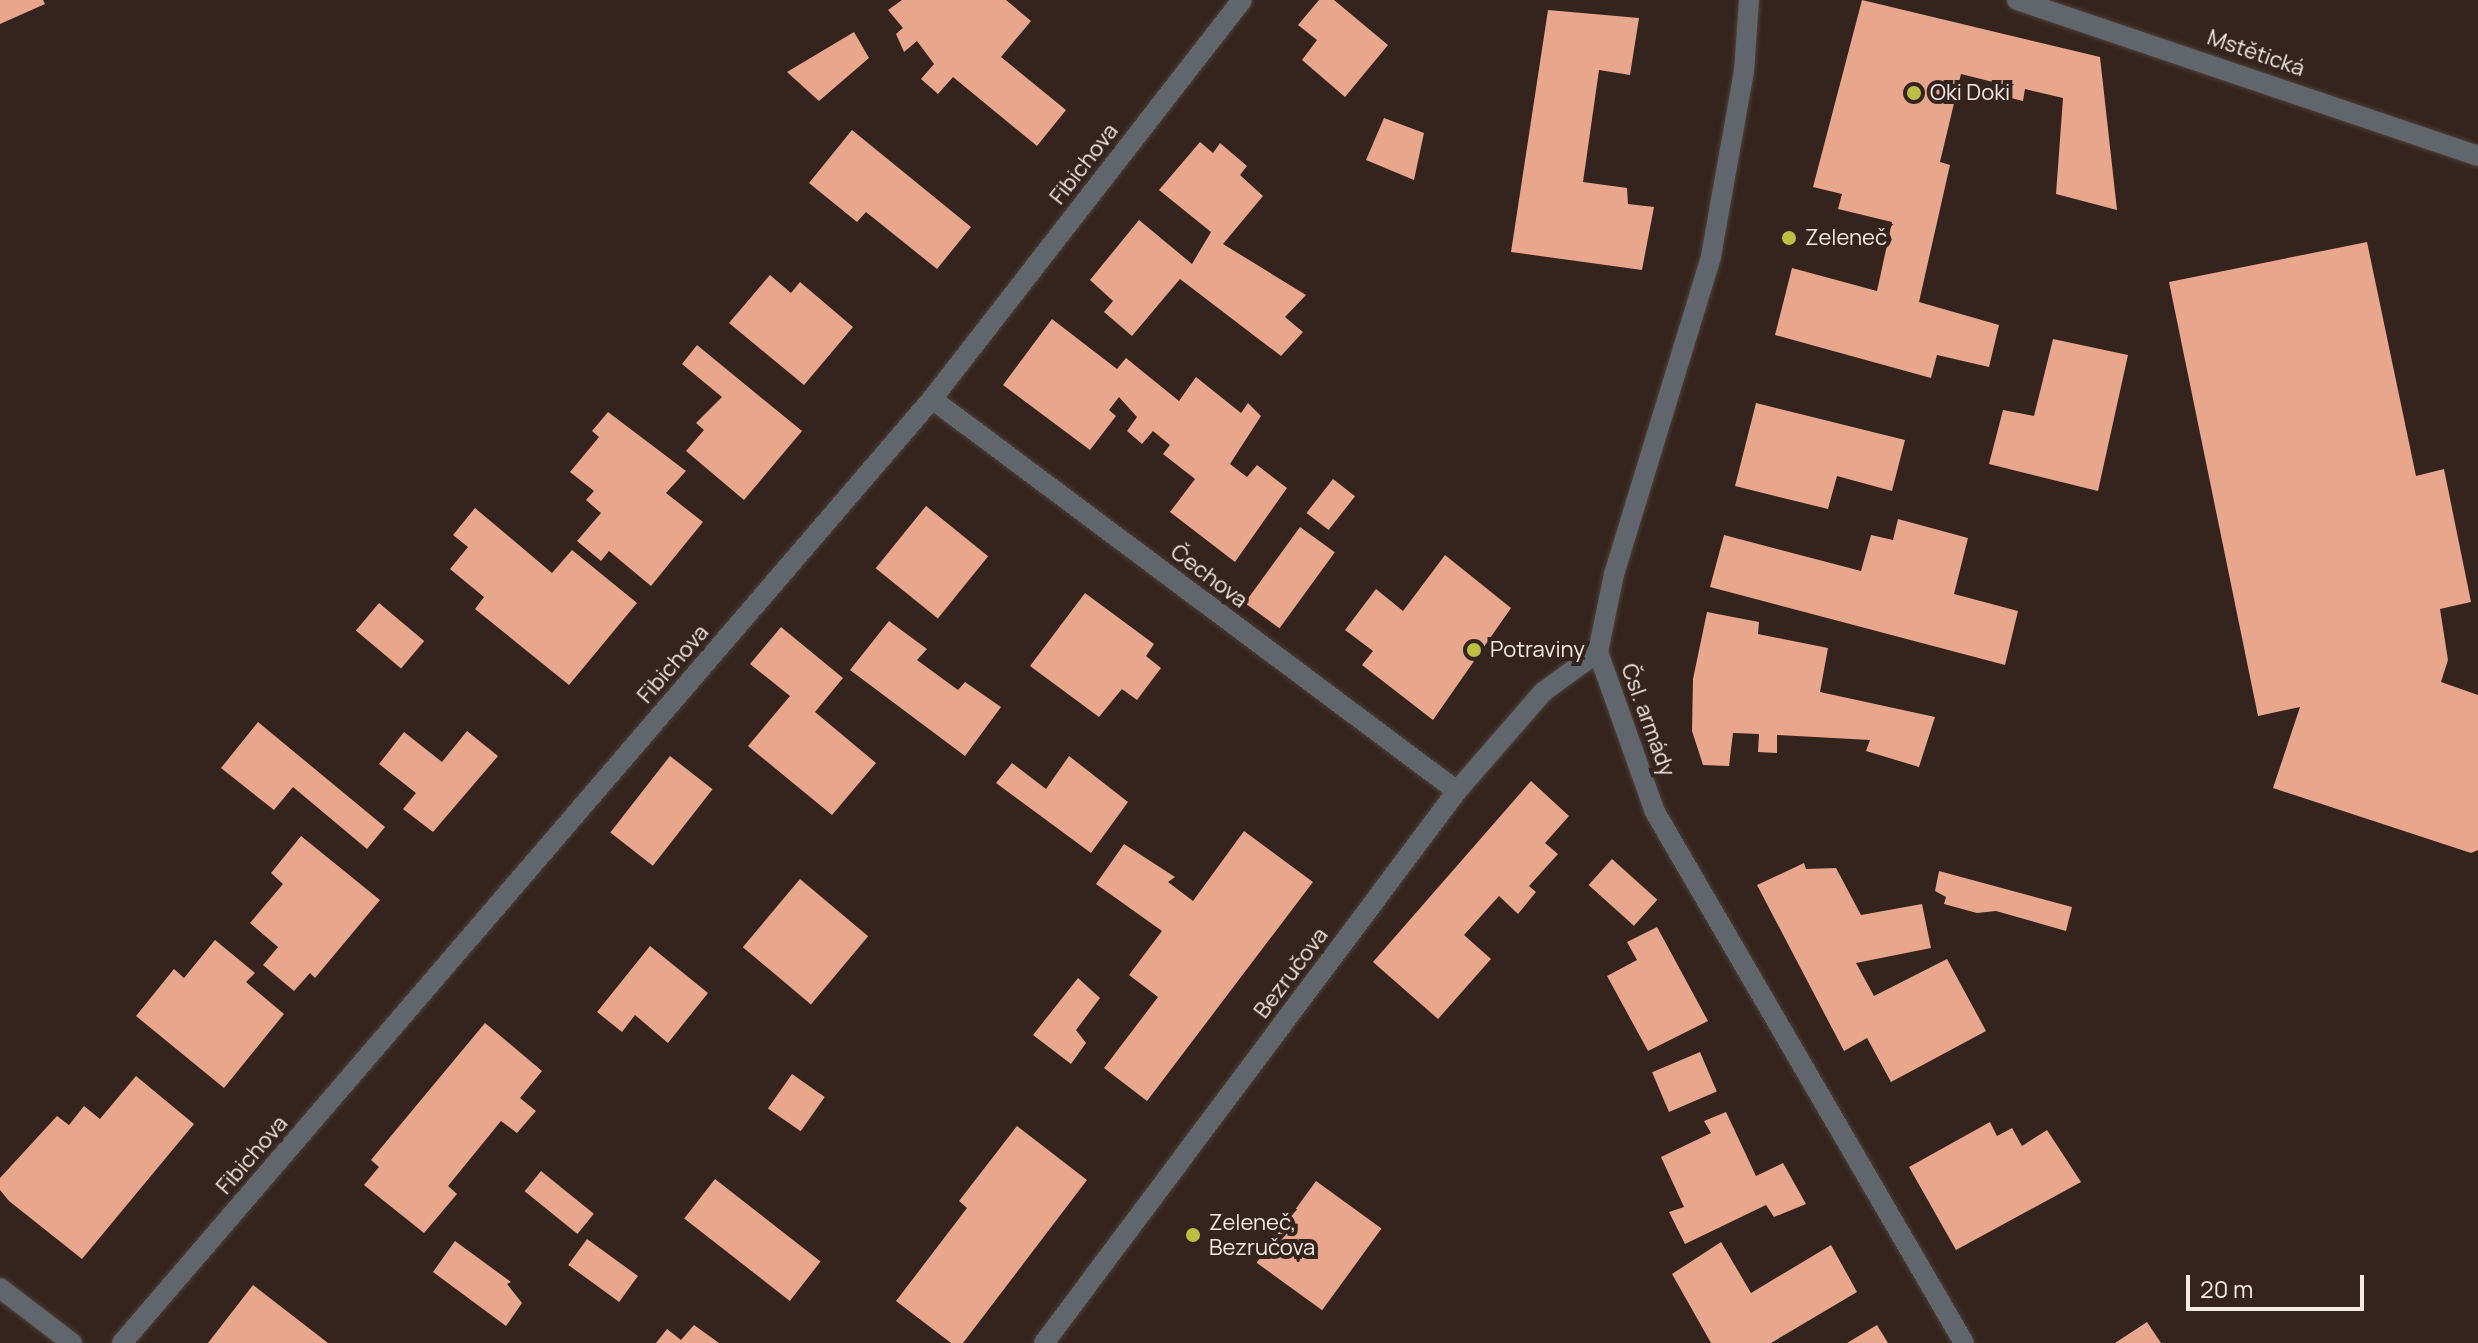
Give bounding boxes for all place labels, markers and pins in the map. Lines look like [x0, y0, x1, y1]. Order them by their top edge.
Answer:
place label: Oki Doki [1930, 80, 2010, 106]
marker: Oki Doki [1905, 84, 1923, 102]
place label: Zeleneč [1805, 225, 1887, 251]
marker: Zeleneč [1780, 229, 1798, 247]
place label: Potraviny [1490, 637, 1585, 663]
marker: Potraviny [1465, 641, 1483, 659]
place label: Zeleneč, Bezručova [1209, 1209, 1315, 1260]
marker: Zeleneč, Bezručova [1184, 1226, 1202, 1244]

